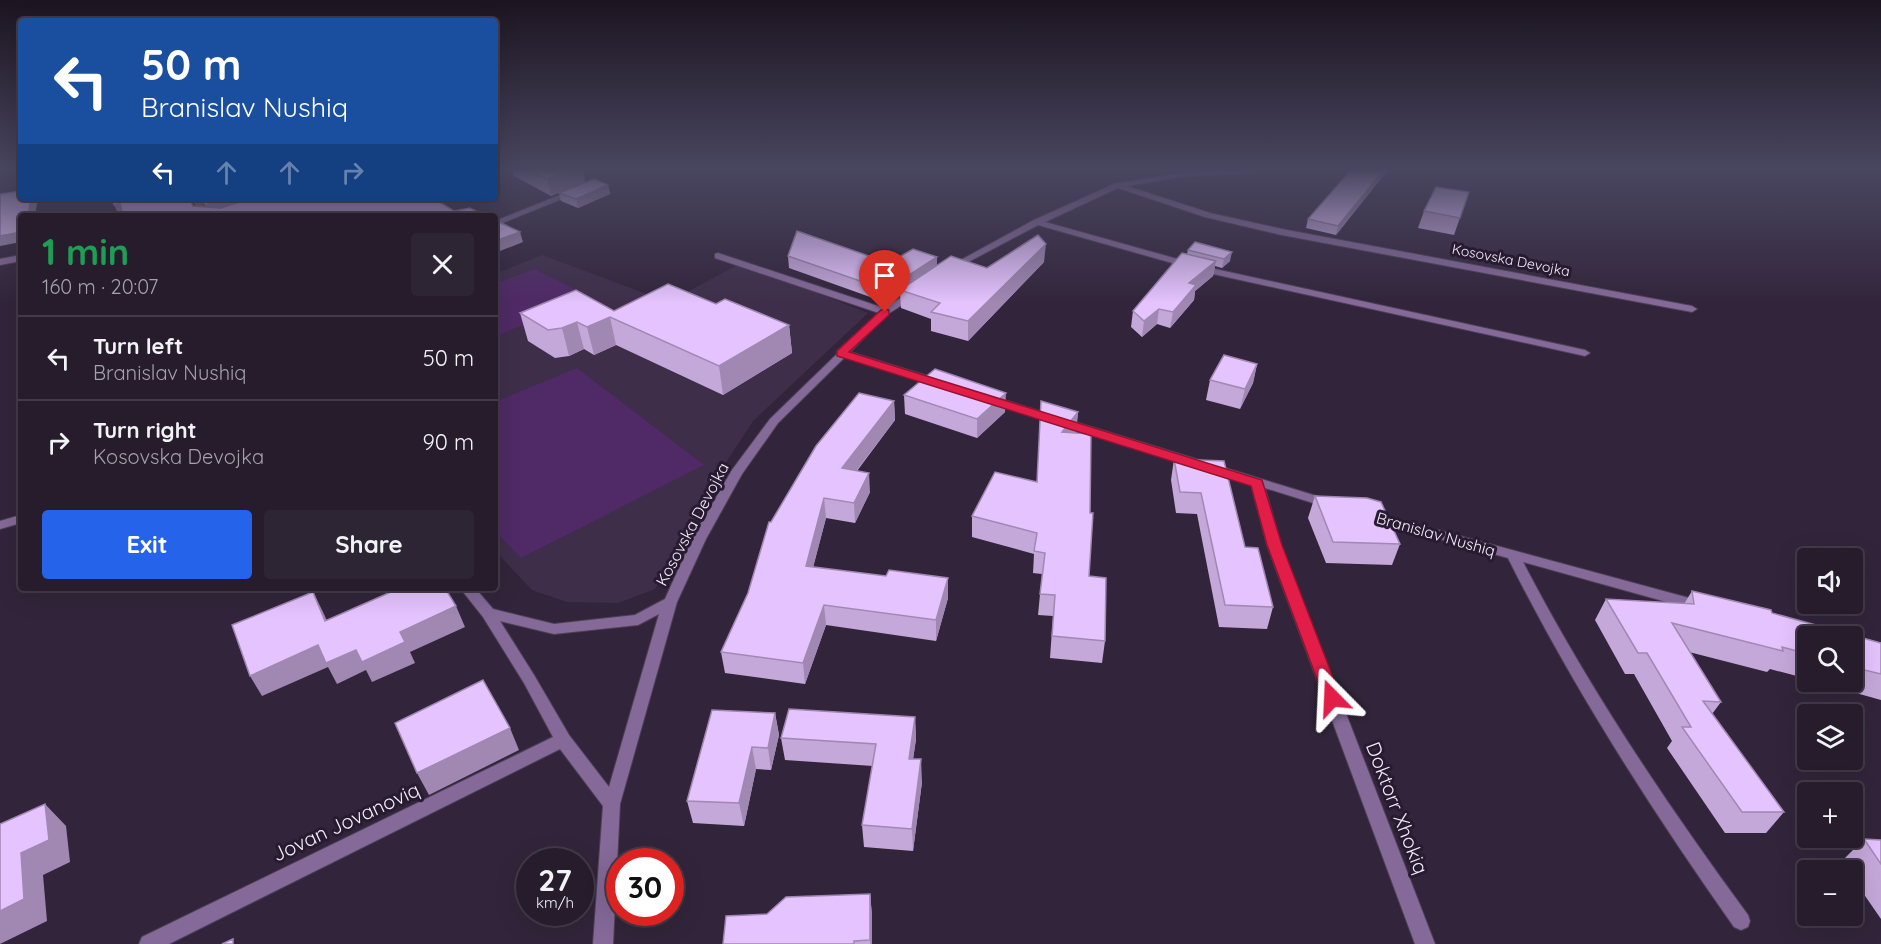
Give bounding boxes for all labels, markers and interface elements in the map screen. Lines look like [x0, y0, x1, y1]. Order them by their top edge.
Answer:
text: 50 m [141, 38, 241, 91]
icon: left [42, 42, 120, 120]
text: Branislav Nushiq [141, 90, 348, 124]
icon: left [147, 156, 180, 189]
icon: ahead [210, 156, 243, 189]
icon: ahead [273, 156, 306, 189]
icon: right [336, 156, 369, 189]
text: 1 min [42, 229, 129, 274]
button: close [411, 233, 474, 296]
street label: Kosovska Devojka [1451, 240, 1571, 280]
pin [859, 250, 910, 312]
icon: arrive [868, 259, 901, 292]
text: 160 m · 20:07 [42, 274, 158, 299]
text: Turn left [93, 332, 183, 360]
icon: left [42, 342, 75, 375]
text: 50 m [423, 344, 474, 372]
text: Branislav Nushiq [93, 360, 246, 385]
text: Turn right [93, 416, 197, 444]
icon: right [42, 426, 75, 459]
text: 90 m [423, 428, 474, 456]
text: Kosovska Devojka [93, 444, 264, 469]
street label: Kosovska Devojka [651, 459, 733, 589]
street label: Branislav Nushiq [1374, 507, 1498, 561]
button: Exit [42, 510, 252, 579]
button: Share [264, 510, 474, 579]
map controls [1797, 548, 1863, 926]
button: sound [1797, 548, 1863, 614]
button: search [1797, 626, 1863, 692]
position arrow [1300, 666, 1364, 730]
button: layers [1797, 704, 1863, 770]
street label: Doktorr Xhokiq [1361, 738, 1434, 877]
street label: Jovan Jovanoviq [268, 776, 423, 867]
button: + [1797, 782, 1863, 848]
speed limit sign: 30 [606, 848, 684, 926]
button: − [1797, 860, 1863, 926]
text: 27 [538, 861, 572, 899]
text: km/h [536, 893, 574, 912]

